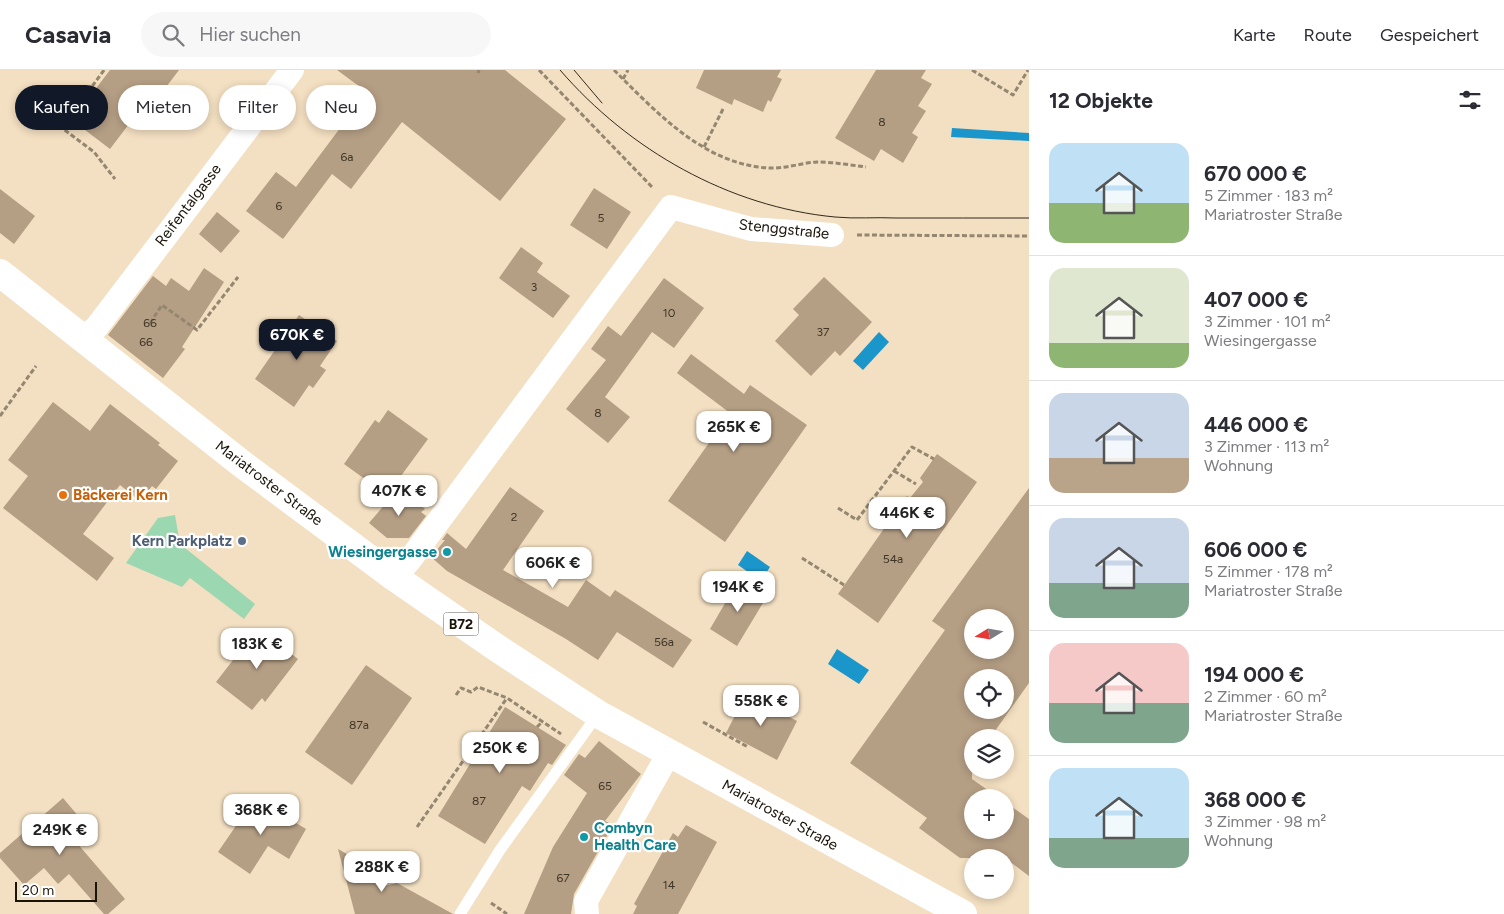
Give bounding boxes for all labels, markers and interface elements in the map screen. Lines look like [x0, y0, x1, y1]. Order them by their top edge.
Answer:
search box [141, 12, 491, 57]
text: Casavia [25, 20, 111, 49]
icon: search [159, 21, 187, 49]
text: Hier suchen [199, 23, 301, 46]
text: Karte [1233, 24, 1276, 46]
text: Route [1304, 24, 1352, 46]
text: Gespeichert [1380, 24, 1479, 46]
chip: Kaufen [15, 85, 108, 130]
chip: Mieten [118, 85, 209, 130]
chip: Filter [219, 85, 296, 130]
chip: Neu [306, 85, 376, 130]
icon: filters [1456, 86, 1484, 114]
text: 12 Objekte [1049, 88, 1153, 113]
house number: 8 [878, 115, 886, 129]
house number: 6a [341, 150, 353, 164]
street label: Reifentalgasse [151, 160, 225, 250]
text: 670 000 € [1204, 161, 1307, 186]
icon: home [1089, 163, 1149, 223]
text: 5 Zimmer · 183 m² [1204, 186, 1333, 205]
house number: 6 [276, 199, 283, 213]
text: Mariatroster Straße [1204, 205, 1342, 224]
house number: 5 [598, 211, 605, 225]
street label: Stenggstraße [738, 215, 830, 243]
house number: 3 [531, 280, 537, 294]
text: 407 000 € [1204, 287, 1308, 312]
icon: home [1089, 288, 1149, 348]
house number: 10 [663, 306, 676, 320]
text: 3 Zimmer · 101 m² [1204, 312, 1331, 331]
house number: 66 [143, 316, 157, 330]
pin: 670K € [256, 318, 338, 361]
text: 670K € [270, 325, 324, 344]
house number: 37 [817, 325, 830, 339]
text: Wiesingergasse [1204, 331, 1317, 350]
house number: 66 [139, 335, 153, 349]
house number: 8 [594, 406, 602, 420]
pin: 265K € [693, 410, 775, 453]
text: 446 000 € [1204, 412, 1308, 437]
icon: home [1089, 413, 1149, 473]
text: 265K € [707, 417, 761, 436]
street label: Mariatroster Straße [212, 437, 326, 529]
text: 3 Zimmer · 113 m² [1204, 437, 1329, 456]
text: Wohnung [1204, 456, 1273, 475]
pin: 407K € [358, 474, 440, 517]
text: 407K € [372, 481, 426, 500]
place label: Bäckerei Kern [73, 486, 168, 504]
marker: Bäckerei Kern [57, 489, 69, 501]
pin: 446K € [866, 496, 948, 539]
text: 446K € [879, 503, 935, 522]
house number: 2 [511, 510, 517, 524]
place label: Kern Parkplatz [132, 532, 232, 550]
marker: Kern Parkplatz [236, 535, 248, 547]
text: 606 000 € [1204, 537, 1307, 562]
icon: home [1089, 538, 1149, 598]
place label: Wiesingergasse [328, 543, 438, 561]
marker: Wiesingergasse [441, 546, 453, 558]
pin: 606K € [512, 546, 594, 589]
house number: 54a [883, 552, 903, 566]
text: 606K € [526, 553, 580, 572]
text: 5 Zimmer · 178 m² [1204, 562, 1333, 581]
pin: 194K € [697, 570, 779, 613]
text: 194K € [712, 577, 764, 596]
text: Mariatroster Straße [1204, 581, 1342, 600]
north arrow [964, 609, 1014, 659]
map controls [964, 609, 1014, 899]
road number: B72 [444, 612, 478, 636]
pin: 183K € [216, 628, 298, 670]
text: 183K € [231, 634, 283, 653]
house number: 56a [654, 635, 674, 649]
text: 194 000 € [1204, 662, 1304, 687]
icon: home [1089, 663, 1149, 723]
button: locate [964, 669, 1014, 719]
pin: 558K € [720, 684, 802, 727]
text: 2 Zimmer · 60 m² [1204, 687, 1327, 706]
text: 558K € [734, 691, 788, 710]
text: Mariatroster Straße [1204, 706, 1342, 725]
house number: 87a [349, 718, 369, 732]
button: layers [964, 729, 1014, 779]
pin: 250K € [459, 732, 541, 774]
text: 250K € [473, 738, 527, 757]
street label: Mariatroster Straße [719, 776, 841, 854]
house number: 65 [598, 779, 612, 793]
text: 368 000 € [1204, 787, 1306, 812]
icon: home [1089, 788, 1149, 848]
button: + [964, 789, 1014, 839]
pin: 368K € [220, 794, 302, 836]
house number: 87 [472, 794, 486, 808]
text: 368K € [234, 800, 288, 819]
text: 3 Zimmer · 98 m² [1204, 812, 1326, 831]
pin: 249K € [19, 814, 101, 856]
place label: Combyn Health Care [594, 819, 677, 854]
text: 249K € [33, 820, 87, 839]
marker: Combyn Health Care [578, 831, 590, 843]
text: Wohnung [1204, 831, 1273, 850]
button: − [964, 849, 1014, 899]
pin: 288K € [341, 850, 423, 893]
text: 288K € [355, 857, 409, 876]
house number: 67 [556, 871, 570, 885]
house number: 14 [663, 878, 676, 892]
scale bar [15, 879, 98, 902]
text: 20 m [22, 882, 54, 899]

